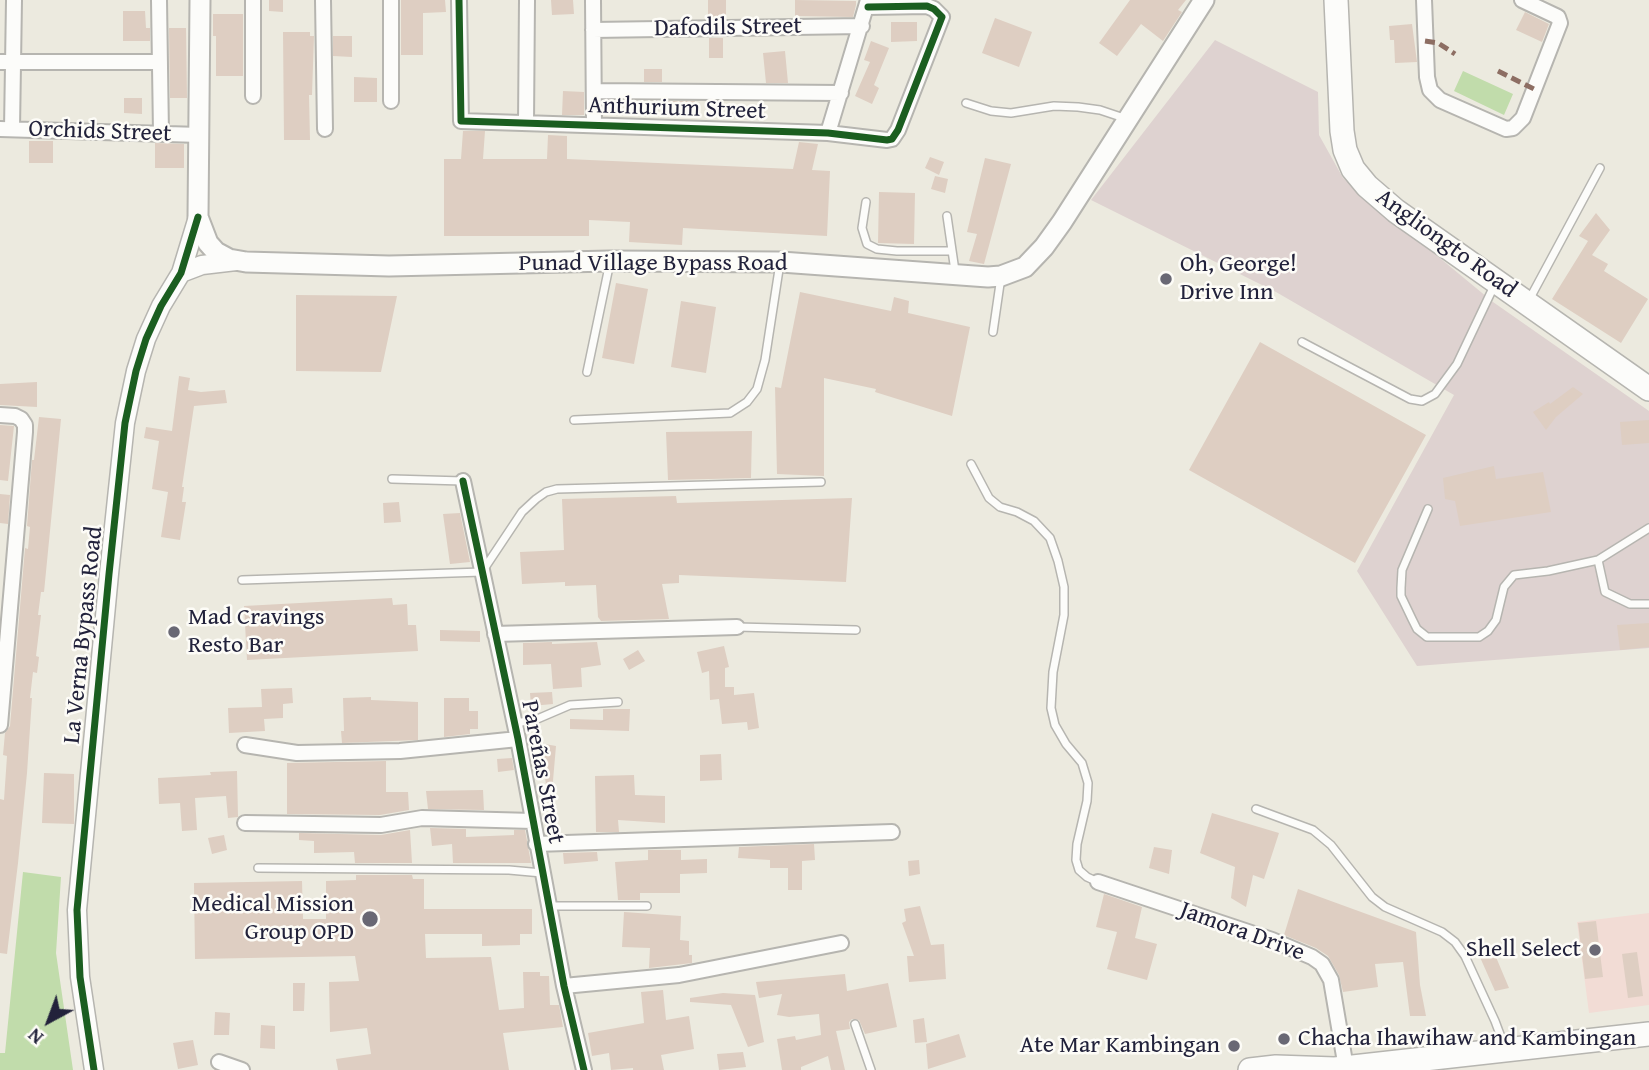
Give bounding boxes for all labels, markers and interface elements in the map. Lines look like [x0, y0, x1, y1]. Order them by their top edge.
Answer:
street label: Dafodils Street [654, 12, 802, 44]
street label: Anthurium Street [587, 91, 767, 127]
street label: Orchids Street [28, 115, 172, 149]
street label: Angliongto Road [1370, 183, 1522, 305]
street label: Punad Village Bypass Road [519, 250, 787, 278]
place label: Oh, George! Drive Inn [1180, 251, 1297, 307]
marker: Oh, George! Drive Inn [1158, 271, 1174, 287]
street label: La Verna Bypass Road [58, 525, 110, 745]
place label: Mad Cravings Resto Bar [188, 604, 324, 660]
marker: Mad Cravings Resto Bar [166, 624, 182, 640]
street label: Pareñas Street [514, 698, 570, 846]
place label: Medical Mission Group OPD [192, 891, 354, 947]
street label: Jamora Drive [1176, 896, 1308, 968]
marker: Medical Mission Group OPD [360, 909, 380, 929]
place label: Shell Select [1466, 936, 1581, 964]
marker: Shell Select [1587, 942, 1603, 958]
north arrow [14, 986, 84, 1056]
text: N [21, 1022, 49, 1052]
place label: Chacha Ihawihaw and Kambingan [1298, 1025, 1636, 1053]
marker: Chacha Ihawihaw and Kambingan [1276, 1031, 1292, 1047]
place label: Ate Mar Kambingan [1020, 1032, 1220, 1060]
marker: Ate Mar Kambingan [1226, 1038, 1242, 1054]

